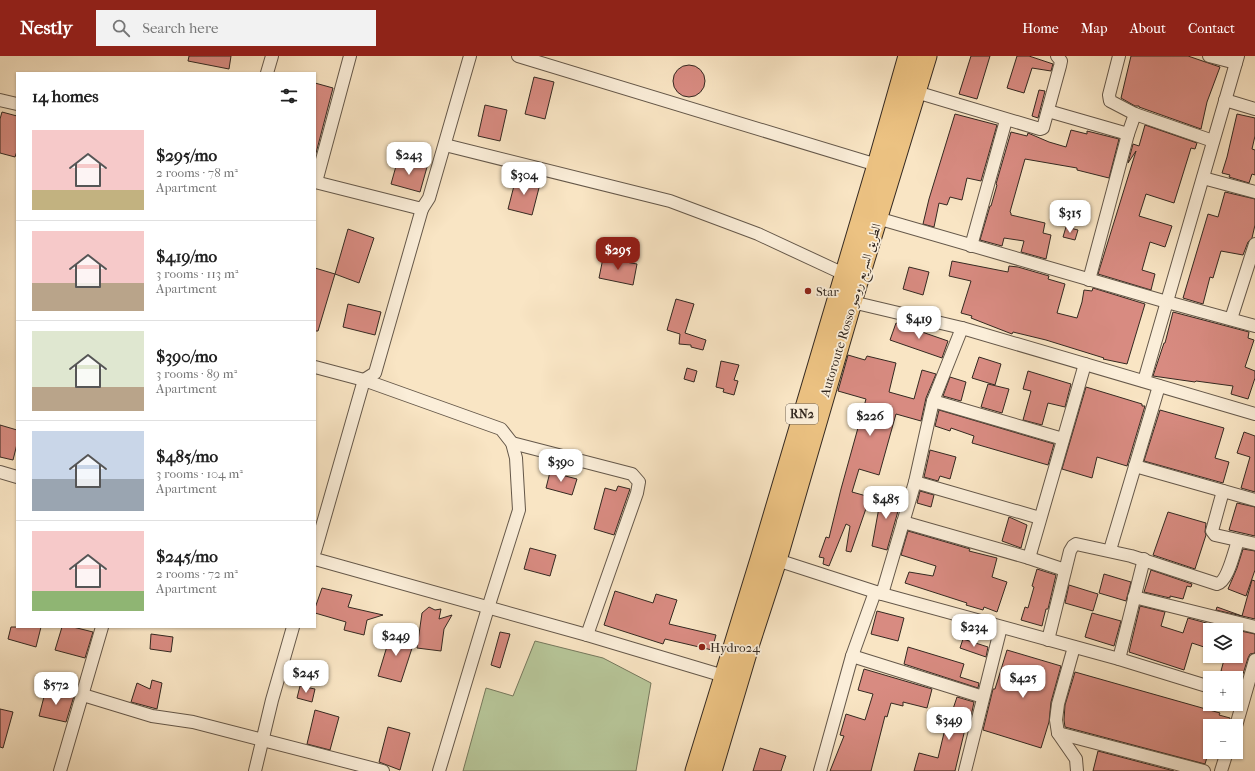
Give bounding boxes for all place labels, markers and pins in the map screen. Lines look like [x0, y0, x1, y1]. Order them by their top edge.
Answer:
pin: $243 [385, 142, 433, 176]
pin: $304 [500, 162, 548, 196]
pin: $315 [1046, 200, 1094, 234]
pin: $295 [594, 237, 642, 271]
place label: Star [816, 284, 839, 299]
marker: Star [803, 286, 813, 296]
pin: $419 [895, 306, 943, 340]
pin: $226 [846, 403, 894, 437]
pin: $390 [537, 449, 585, 483]
pin: $485 [862, 486, 910, 520]
pin: $234 [950, 614, 998, 648]
pin: $249 [372, 623, 420, 657]
place label: Hydro24 [710, 640, 760, 655]
marker: Hydro24 [697, 642, 707, 652]
pin: $245 [282, 660, 330, 694]
pin: $425 [999, 665, 1047, 699]
pin: $572 [32, 672, 80, 706]
pin: $349 [925, 707, 973, 741]

